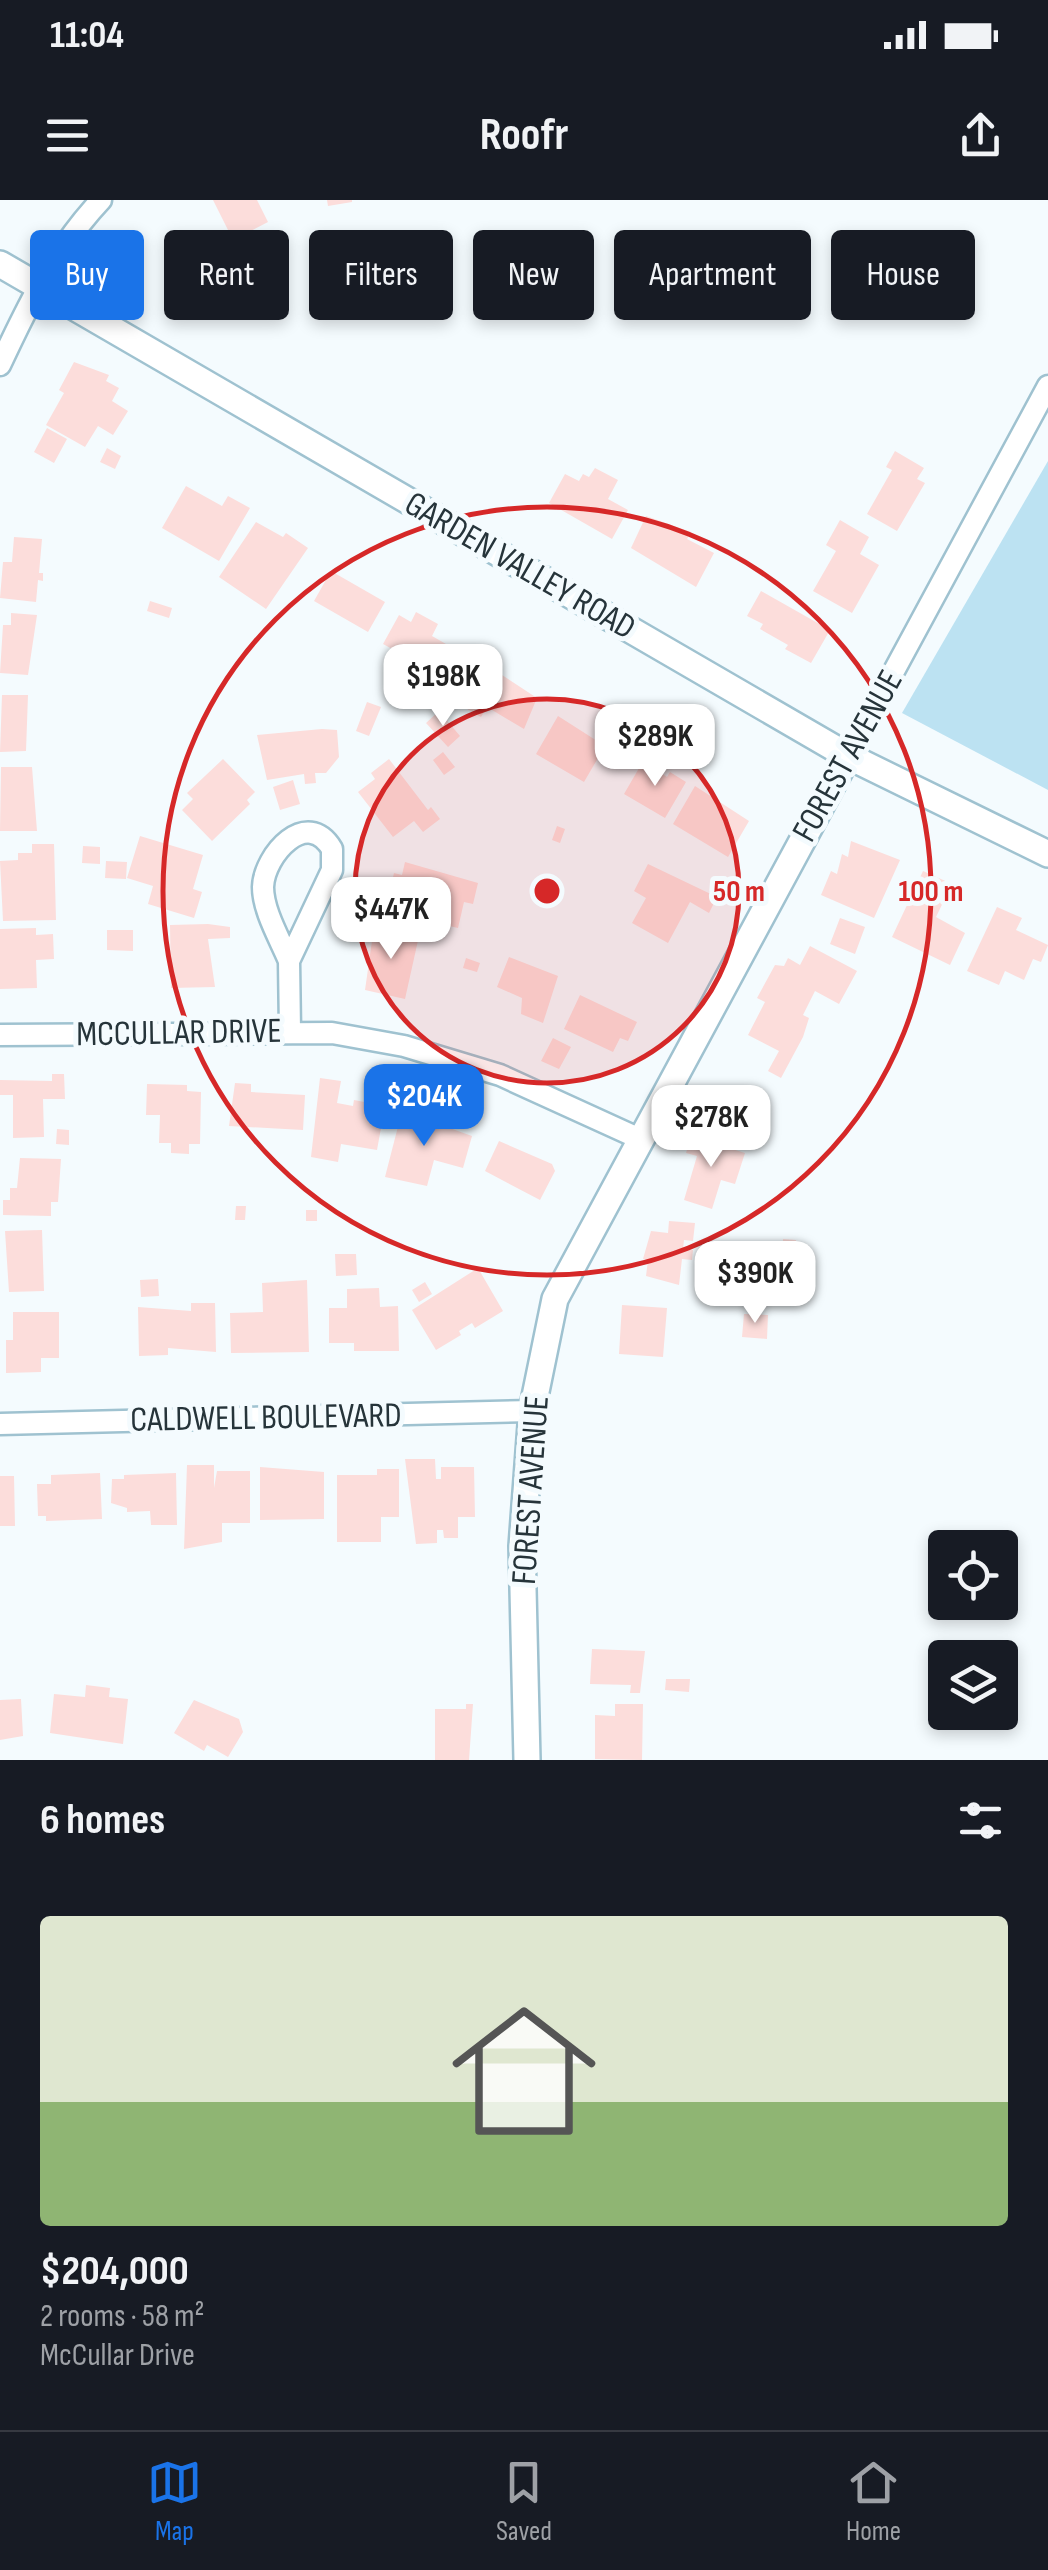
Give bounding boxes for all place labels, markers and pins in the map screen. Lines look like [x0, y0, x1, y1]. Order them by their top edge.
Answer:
pin: $198K [373, 644, 513, 729]
pin: $289K [585, 704, 725, 789]
centre of rings [529, 873, 565, 909]
pin: $447K [321, 877, 461, 962]
pin: $204K [354, 1064, 494, 1149]
pin: $278K [641, 1085, 781, 1170]
pin: $390K [685, 1241, 825, 1326]

